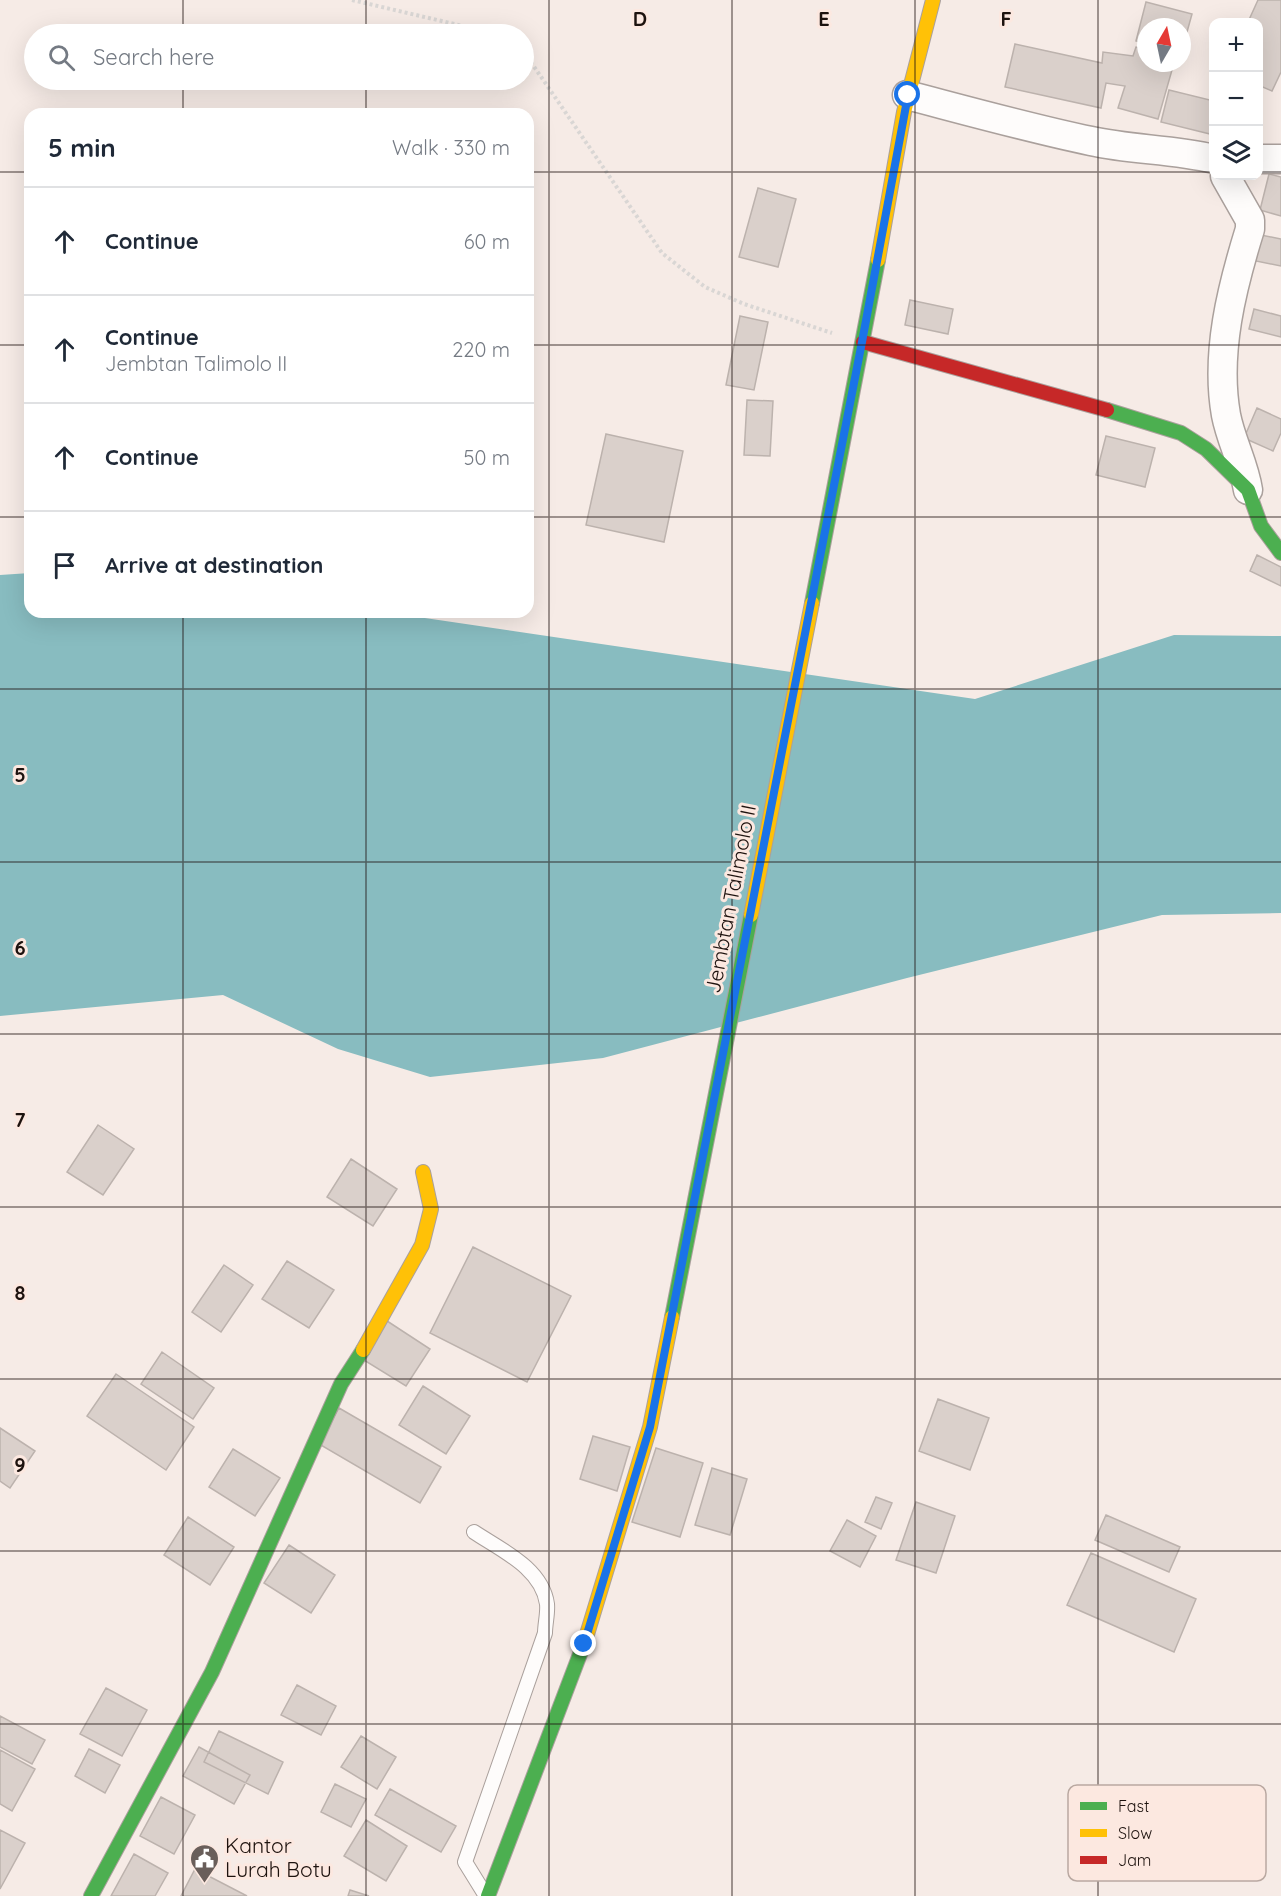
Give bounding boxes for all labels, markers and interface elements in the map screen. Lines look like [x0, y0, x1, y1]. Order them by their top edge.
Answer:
text: D [633, 6, 647, 31]
text: E [818, 6, 830, 31]
text: F [1000, 6, 1012, 31]
north arrow [1137, 18, 1191, 72]
map controls [1209, 18, 1263, 180]
button: + [1209, 18, 1263, 72]
search box [24, 24, 534, 90]
icon: search [45, 41, 78, 74]
text: Search here [93, 43, 214, 71]
button: − [1209, 72, 1263, 126]
route start [894, 81, 920, 107]
button: layers [1209, 126, 1263, 180]
text: 5 min [48, 131, 116, 164]
text: Walk · 330 m [392, 135, 510, 160]
icon: ahead [48, 225, 81, 258]
text: Continue [105, 227, 199, 255]
text: 60 m [464, 229, 510, 254]
text: Continue [105, 323, 199, 351]
icon: ahead [48, 333, 81, 366]
text: 220 m [452, 337, 510, 362]
text: Jembtan Talimolo II [105, 351, 287, 376]
icon: ahead [48, 441, 81, 474]
text: Continue [105, 443, 199, 471]
text: 50 m [464, 445, 510, 470]
icon: arrive [48, 549, 81, 582]
text: Arrive at destination [105, 551, 323, 579]
text: 5 [14, 762, 26, 787]
street label: Jembtan Talimolo II [699, 802, 761, 995]
text: 6 [14, 935, 26, 960]
text: 7 [15, 1107, 26, 1132]
text: 8 [15, 1280, 26, 1305]
text: 9 [14, 1452, 26, 1477]
route end [570, 1630, 596, 1656]
legend [1068, 1785, 1266, 1881]
text: Fast [1118, 1796, 1149, 1816]
text: Slow [1118, 1823, 1152, 1843]
place label: Kantor Lurah Botu [225, 1832, 332, 1882]
public building icon: Kantor Lurah Botu [188, 1842, 220, 1884]
text: Jam [1118, 1850, 1151, 1870]

